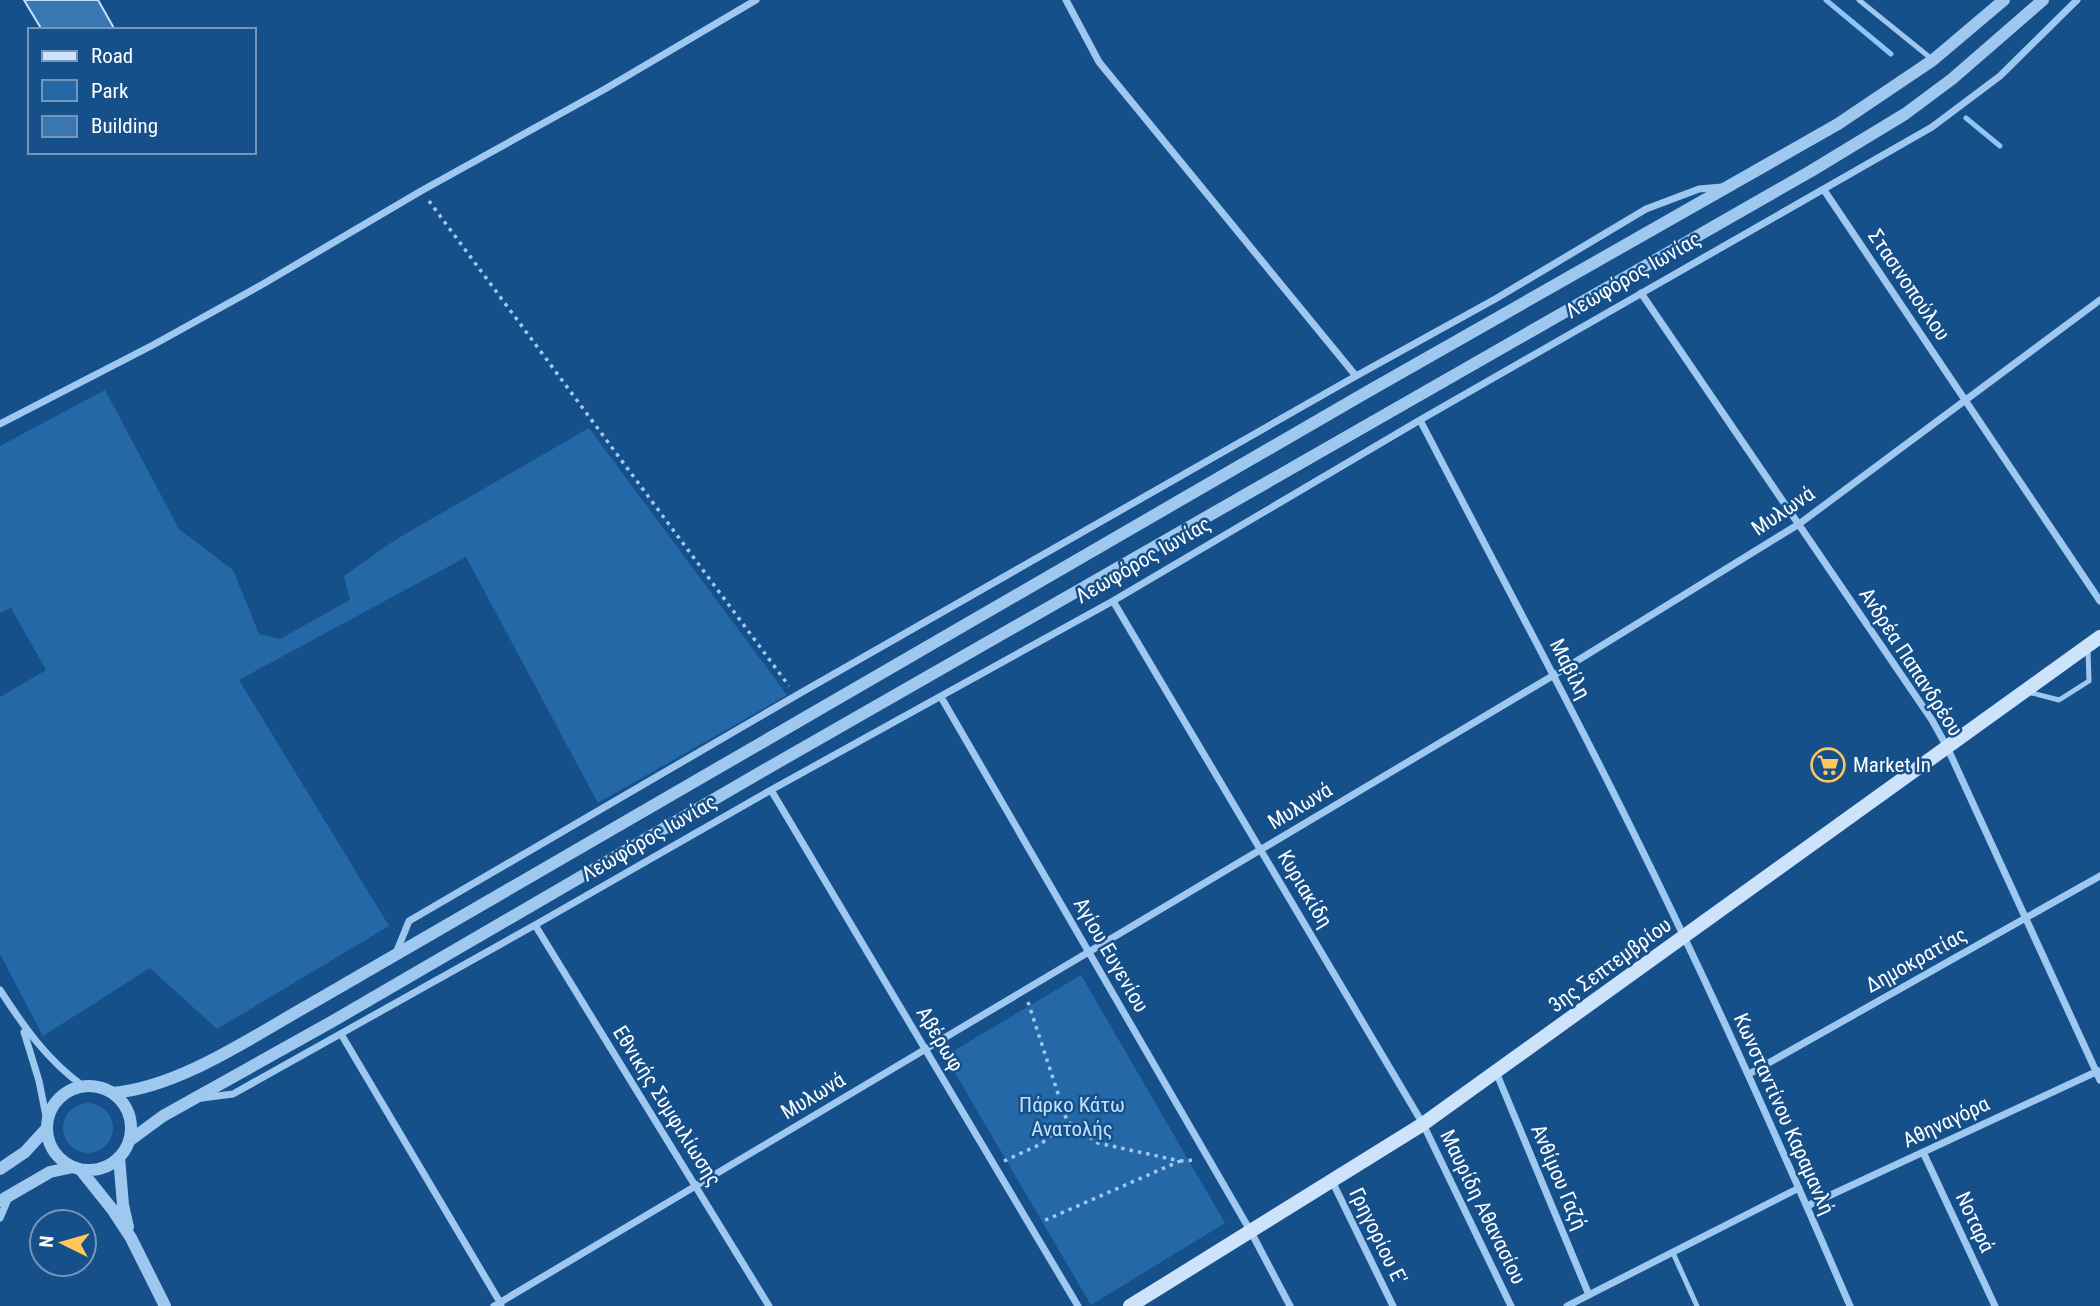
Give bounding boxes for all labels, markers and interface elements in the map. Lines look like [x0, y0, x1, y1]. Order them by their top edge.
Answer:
legend [28, 28, 256, 154]
text: Road [91, 44, 133, 68]
text: Park [91, 79, 129, 103]
text: Building [91, 114, 158, 138]
street label: Στασινοπούλου [1863, 225, 1955, 345]
street label: Λεωφόρος Ιωνίας [1561, 227, 1705, 323]
street label: Μυλωνά [1747, 481, 1819, 541]
street label: Λεωφόρος Ιωνίας [1071, 512, 1215, 608]
street label: Ανδρέα Παπανδρέου [1854, 583, 1968, 741]
street label: Μαβίλη [1545, 635, 1595, 703]
supermarket icon: Market In [1809, 746, 1847, 784]
place label: Market In [1853, 753, 1931, 777]
street label: Μυλωνά [1264, 777, 1337, 834]
street label: Λεωφόρος Ιωνίας [577, 790, 721, 886]
street label: Κυριακίδη [1273, 846, 1337, 932]
street label: Αγίου Ευγενίου [1069, 893, 1153, 1017]
street label: 3ης Σεπτεμβρίου [1544, 913, 1676, 1017]
street label: Δημοκρατίας [1861, 922, 1971, 998]
street label: Αβέρωφ [911, 1002, 969, 1076]
street label: Κωνσταντίνου Καραμανλή [1729, 1010, 1839, 1218]
street label: Εθνικής Συμφιλίωσης [608, 1021, 726, 1191]
street label: Μυλωνά [777, 1067, 850, 1124]
street label: Αθηναγόρα [1899, 1091, 1994, 1152]
park label: Πάρκο Κάτω Ανατολής [1019, 1093, 1125, 1141]
street label: Ανθίμου Γαζή [1526, 1121, 1592, 1233]
street label: Μαυρίδη Αθανασίου [1435, 1126, 1531, 1288]
street label: Γρηγορίου Ε' [1344, 1184, 1412, 1288]
street label: Νοταρά [1951, 1188, 2000, 1257]
north arrow [28, 1208, 98, 1278]
text: N [35, 1235, 59, 1248]

